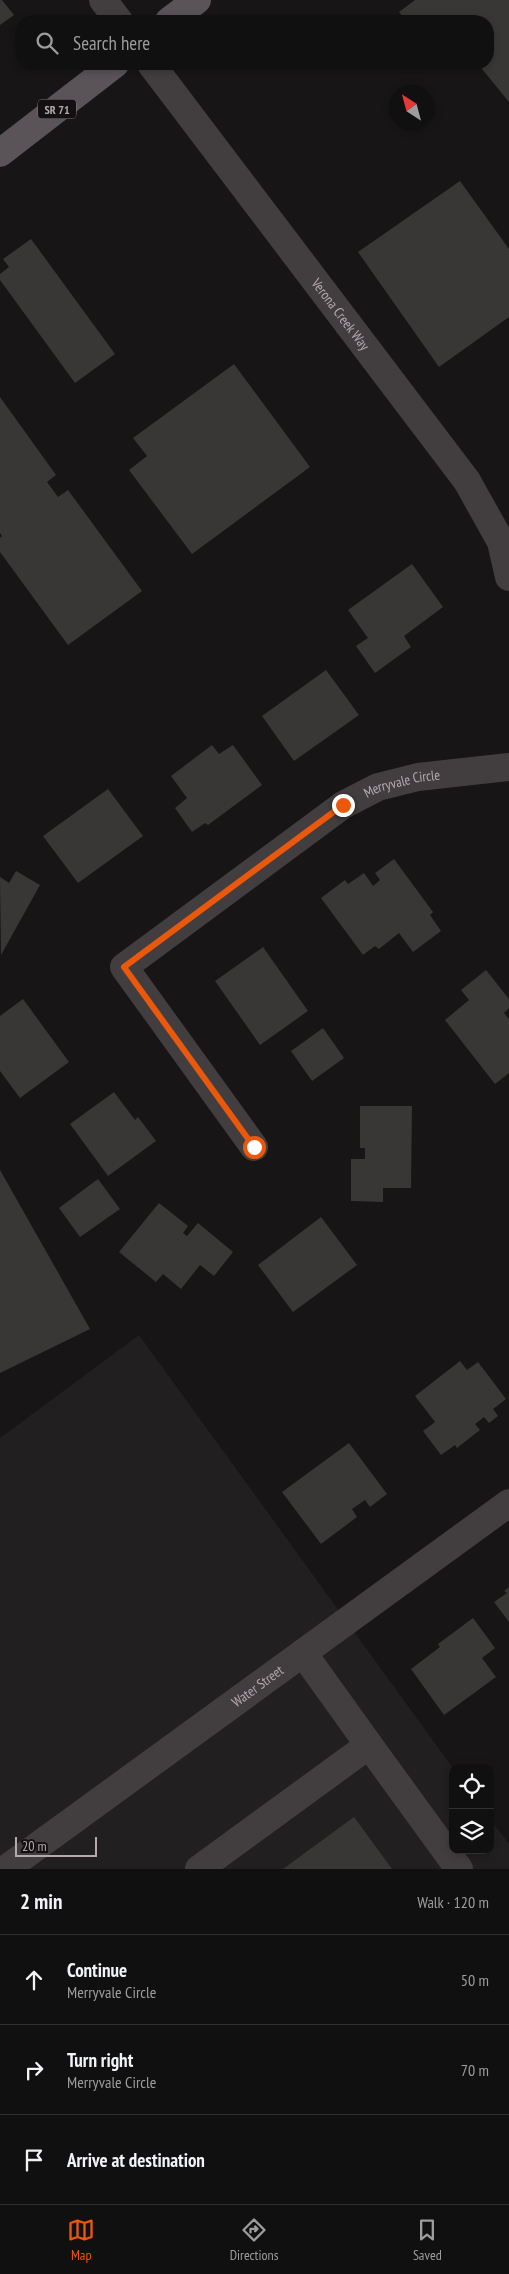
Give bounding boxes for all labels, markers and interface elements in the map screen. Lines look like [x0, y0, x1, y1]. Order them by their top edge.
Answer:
search box [15, 15, 494, 70]
icon: search [33, 29, 61, 57]
text: Search here [73, 31, 150, 55]
north arrow [389, 85, 434, 130]
road number: SR 71 [38, 100, 76, 118]
street label: Verona Creek Way [307, 274, 374, 354]
street label: Merryvale Circle [361, 766, 441, 802]
route end [332, 794, 355, 817]
route start [243, 1136, 266, 1159]
street label: Water Street [228, 1661, 287, 1711]
map controls [449, 1764, 494, 1854]
button: locate [449, 1764, 494, 1809]
button: layers [449, 1809, 494, 1854]
scale bar [15, 1834, 98, 1857]
text: 20 m [22, 1837, 47, 1855]
text: 2 min [20, 1888, 62, 1915]
text: Walk · 120 m [417, 1892, 489, 1912]
text: Continue [67, 1958, 127, 1982]
icon: ahead [20, 1966, 48, 1994]
text: 50 m [461, 1970, 489, 1990]
text: Merryvale Circle [67, 1982, 156, 2002]
text: Turn right [67, 2048, 133, 2072]
icon: right [20, 2056, 48, 2084]
text: 70 m [461, 2060, 489, 2080]
text: Merryvale Circle [67, 2072, 156, 2092]
icon: arrive [20, 2146, 48, 2174]
text: Arrive at destination [67, 2148, 205, 2172]
tab: Map [67, 2216, 95, 2264]
tab: Directions [230, 2216, 278, 2264]
tab: Saved [413, 2216, 442, 2264]

